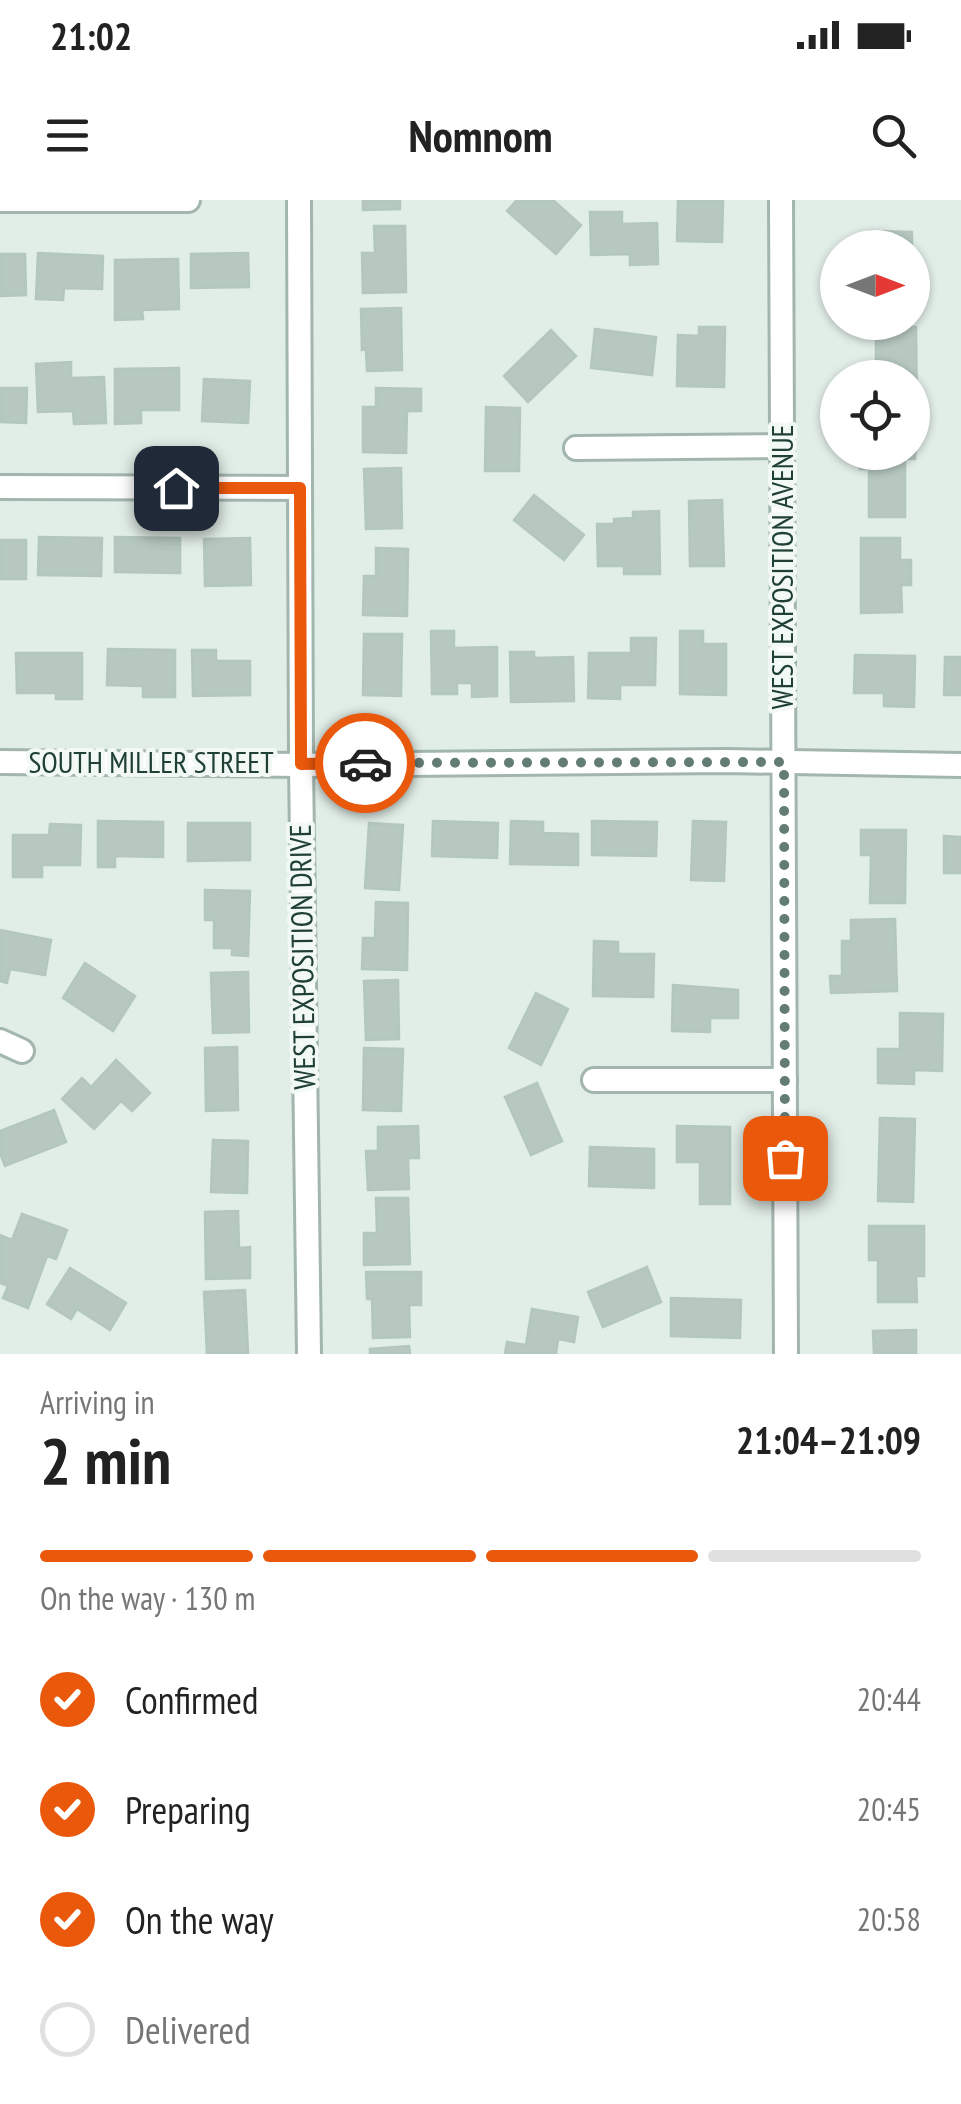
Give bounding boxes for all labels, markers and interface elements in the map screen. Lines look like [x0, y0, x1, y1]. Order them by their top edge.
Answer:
text: 21:02 [50, 11, 132, 60]
text: Nomnom [408, 106, 553, 164]
icon: menu [40, 108, 95, 163]
icon: search [866, 108, 921, 163]
north arrow [820, 230, 930, 340]
map controls [820, 230, 930, 470]
button: locate [820, 360, 930, 470]
street label: WEST EXPOSITION AVENUE [762, 425, 801, 709]
pin [134, 446, 219, 531]
icon: home [149, 461, 204, 516]
courier [315, 713, 415, 813]
icon: car [338, 736, 393, 791]
street label: SOUTH MILLER STREET [28, 742, 274, 781]
street label: WEST EXPOSITION DRIVE [280, 824, 323, 1090]
pin [743, 1116, 828, 1201]
icon: bag [758, 1131, 813, 1186]
text: Arriving in [40, 1381, 155, 1423]
text: 21:04–21:09 [736, 1415, 921, 1464]
text: 2 min [40, 1418, 171, 1502]
text: On the way · 130 m [40, 1577, 255, 1619]
icon: check [40, 1672, 95, 1727]
text: Confirmed [125, 1675, 258, 1724]
text: 20:44 [857, 1678, 921, 1720]
icon: check [40, 1782, 95, 1837]
text: Preparing [125, 1785, 251, 1834]
text: 20:45 [857, 1788, 921, 1830]
icon: check [40, 1892, 95, 1947]
text: On the way [125, 1895, 273, 1944]
text: 20:58 [857, 1898, 921, 1940]
text: Delivered [125, 2005, 251, 2054]

